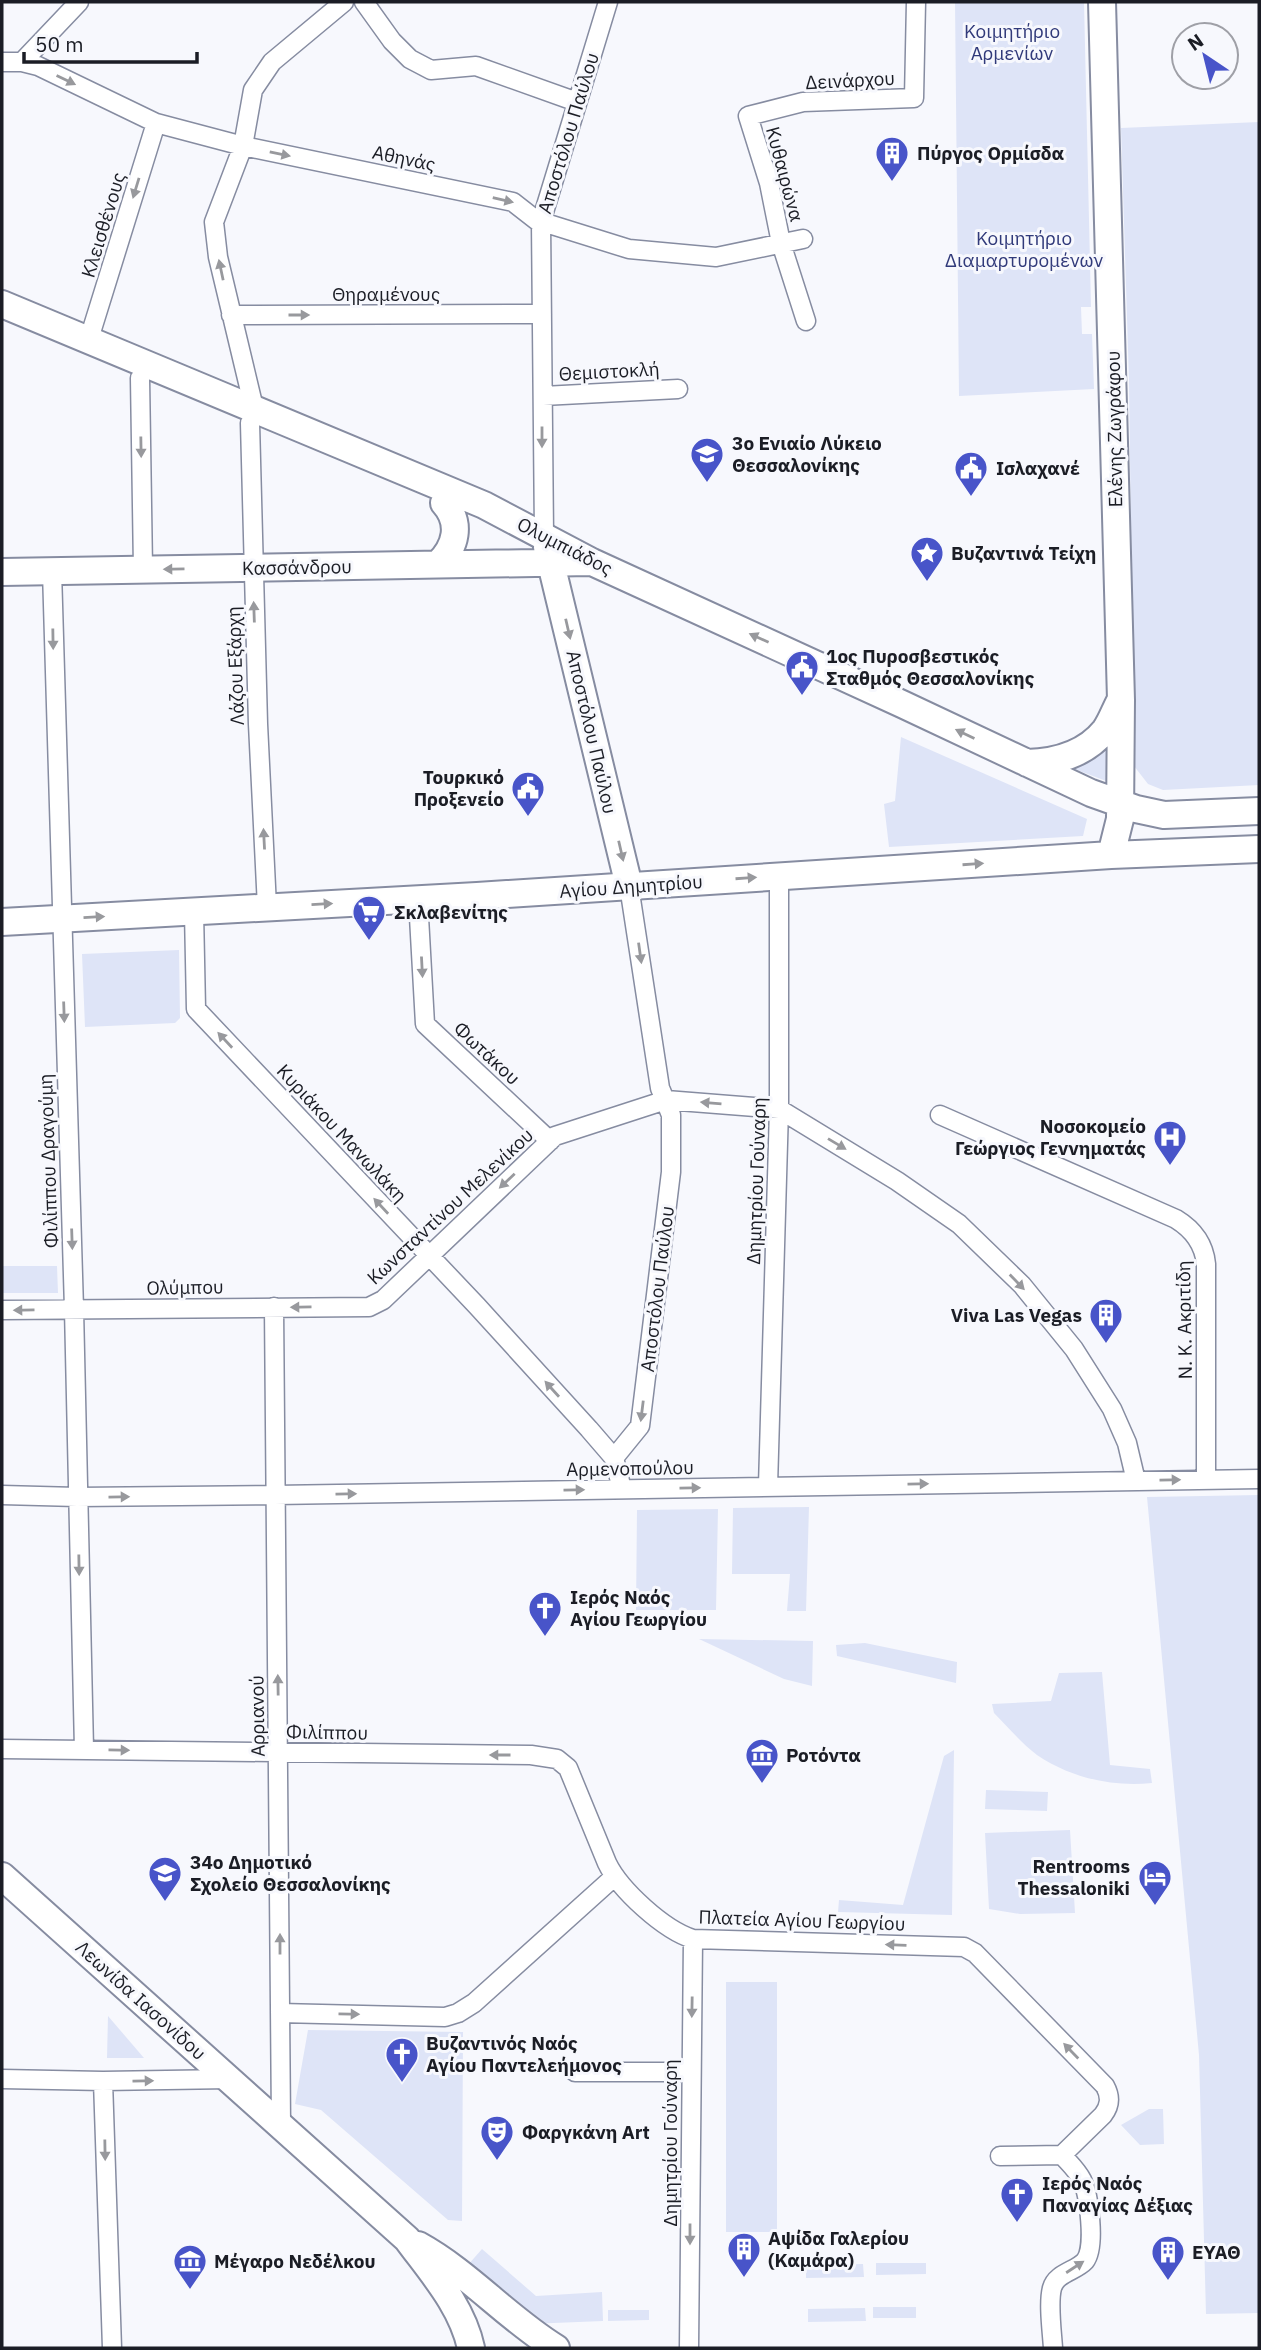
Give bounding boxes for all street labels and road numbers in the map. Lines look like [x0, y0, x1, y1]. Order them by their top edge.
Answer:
street label: Αποστόλου Παύλου [532, 50, 604, 216]
street label: Δεινάρχου [804, 66, 896, 94]
street label: Κυθαιρώνα [761, 124, 809, 224]
street label: Αθηνάς [370, 140, 438, 176]
street label: Κλεισθένους [76, 169, 130, 281]
street label: Θηραμένους [332, 282, 440, 306]
street label: Ελένης Ζωγράφου [1101, 350, 1127, 508]
street label: Θεμιστοκλή [558, 356, 660, 386]
street label: Ολυμπιάδος [513, 512, 617, 580]
street label: Κασσάνδρου [242, 554, 352, 580]
street label: Λάζου Εξάρχη [221, 606, 249, 726]
street label: Αποστόλου Παύλου [562, 648, 622, 816]
street label: Αγίου Δημητρίου [558, 869, 704, 903]
street label: Φωτάκου [449, 1016, 525, 1090]
street label: Κυριάκου Μανωλάκη [272, 1059, 412, 1207]
street label: Φιλίππου Δραγούμη [33, 1073, 63, 1249]
street label: Δημητρίου Γούναρη [741, 1097, 771, 1265]
street label: Κωνσταντίνου Μελενίκου [362, 1123, 538, 1289]
street label: Αποστόλου Παύλου [635, 1205, 679, 1373]
street label: Ν. Κ. Ακριτίδη [1171, 1260, 1197, 1380]
street label: Ολύμπου [146, 1274, 224, 1300]
street label: Αρμενοπούλου [566, 1455, 694, 1481]
street label: Αρριανού [244, 1675, 270, 1757]
street label: Φιλίππου [286, 1719, 368, 1745]
street label: Πλατεία Αγίου Γεωργίου [698, 1904, 906, 1936]
street label: Λεωνίδα Ιασονίδου [71, 1935, 211, 2065]
street label: Δημητρίου Γούναρη [658, 2059, 682, 2227]

